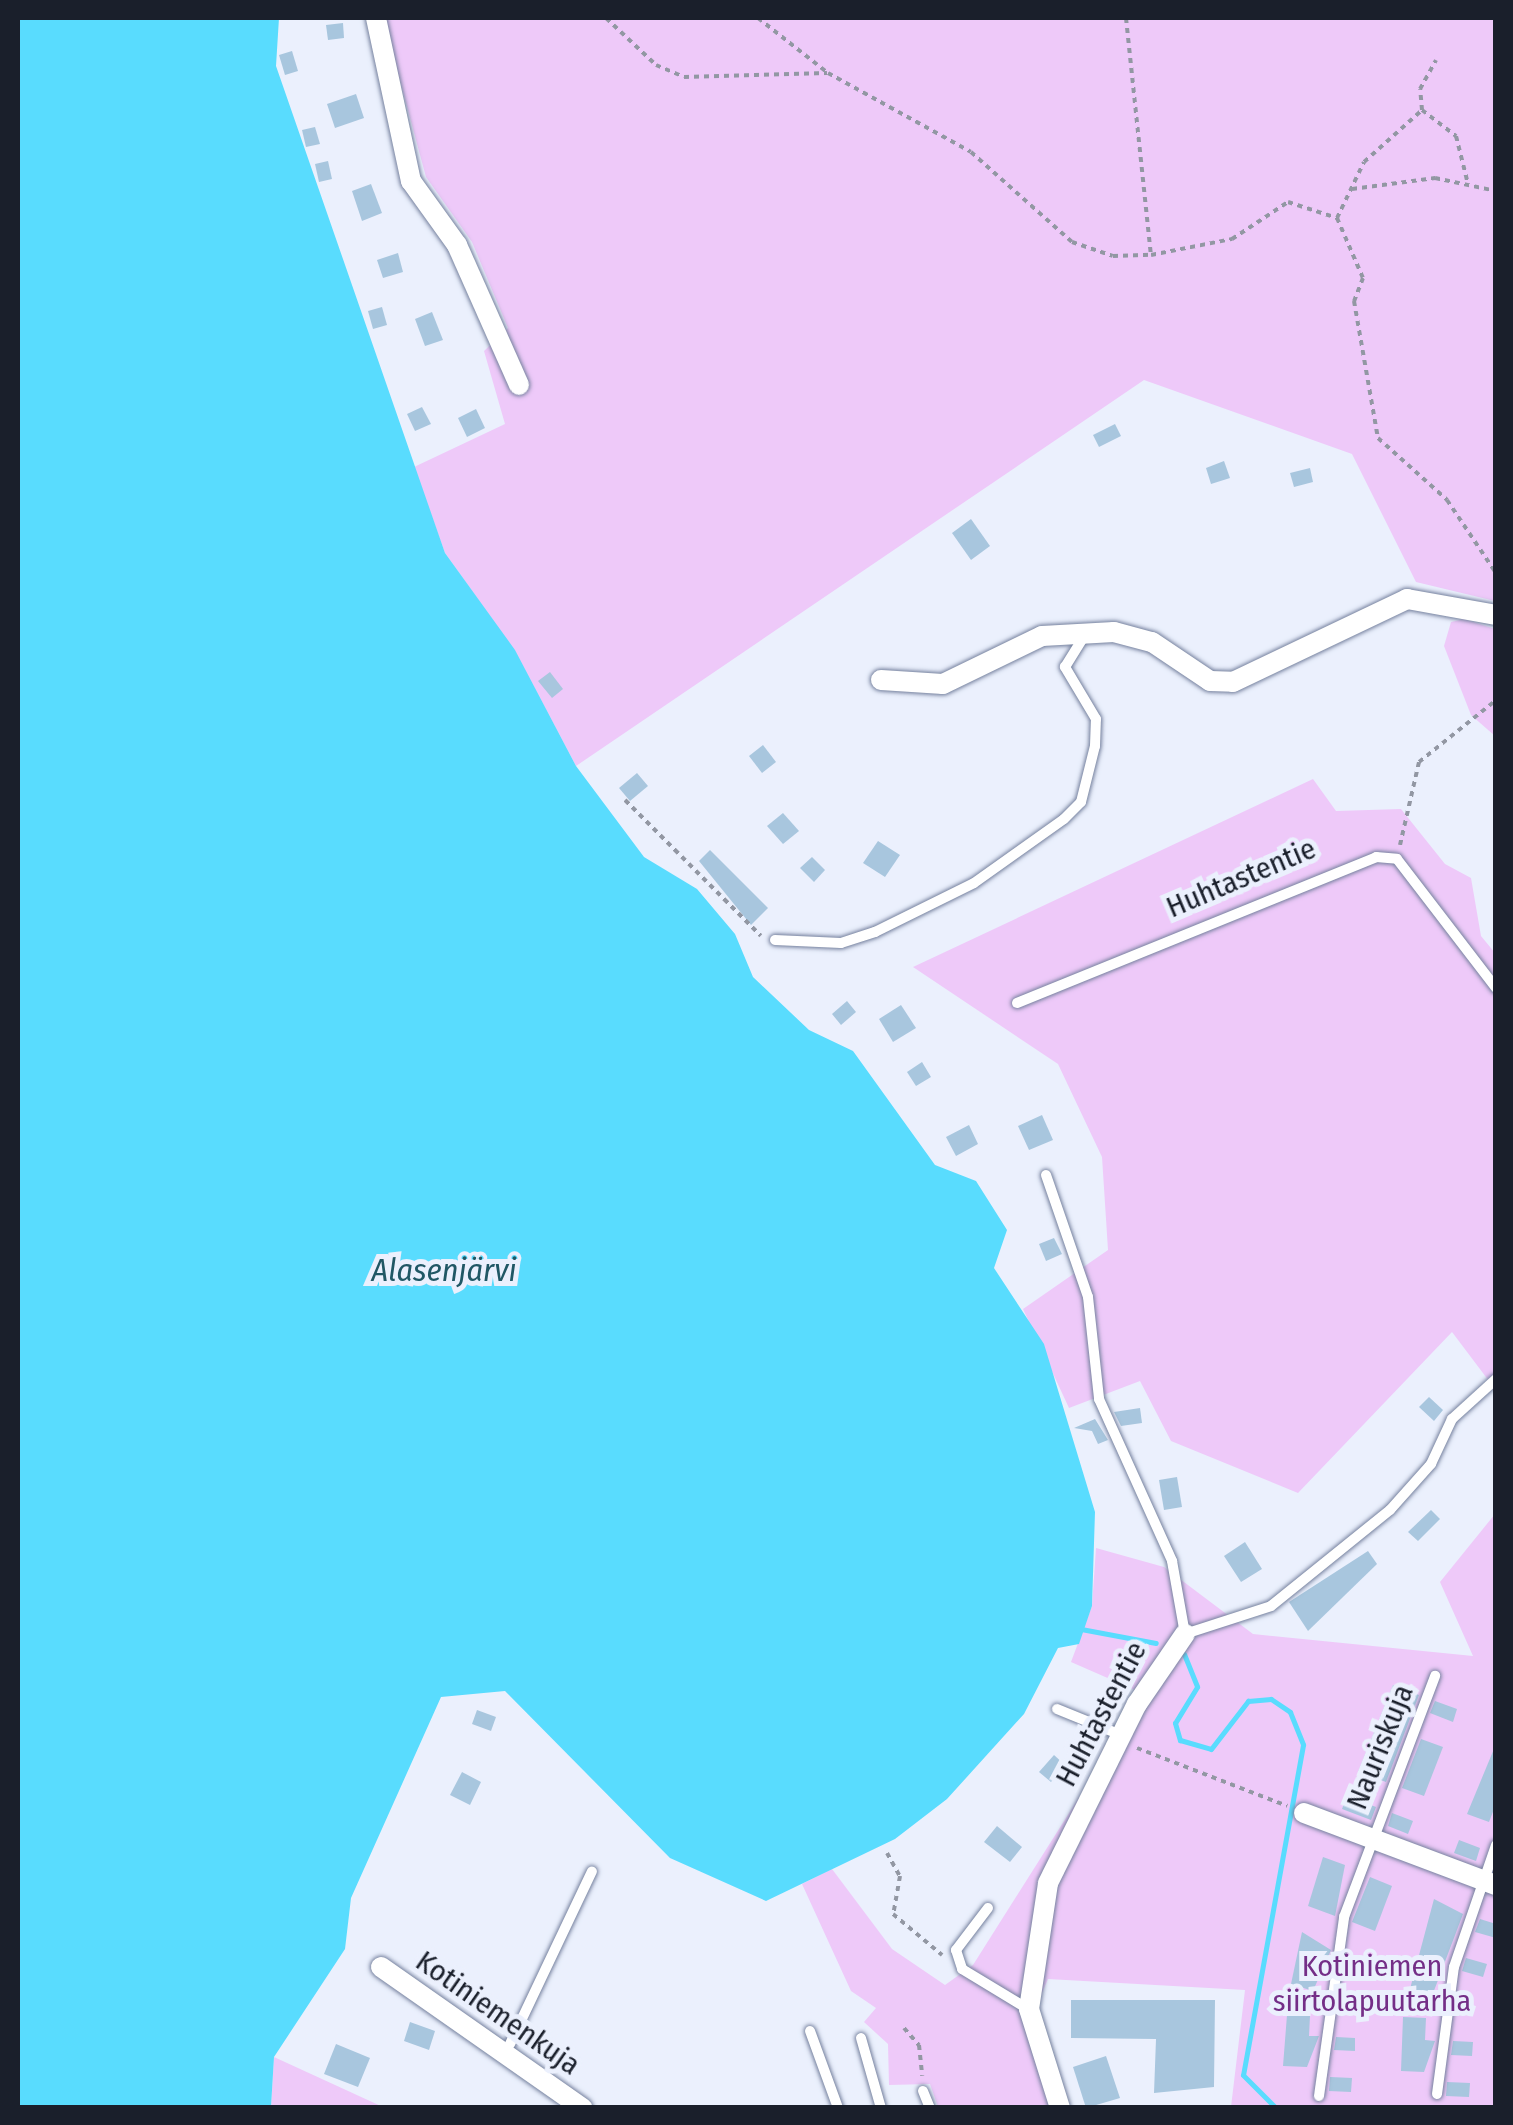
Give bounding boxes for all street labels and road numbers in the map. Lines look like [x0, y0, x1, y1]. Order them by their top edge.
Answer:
street label: Huhtastentie [1161, 830, 1321, 926]
street label: Huhtastentie [1048, 1635, 1154, 1793]
street label: Nauriskuja [1339, 1679, 1421, 1815]
street label: Kotiniemenkuja [409, 1943, 587, 2083]

